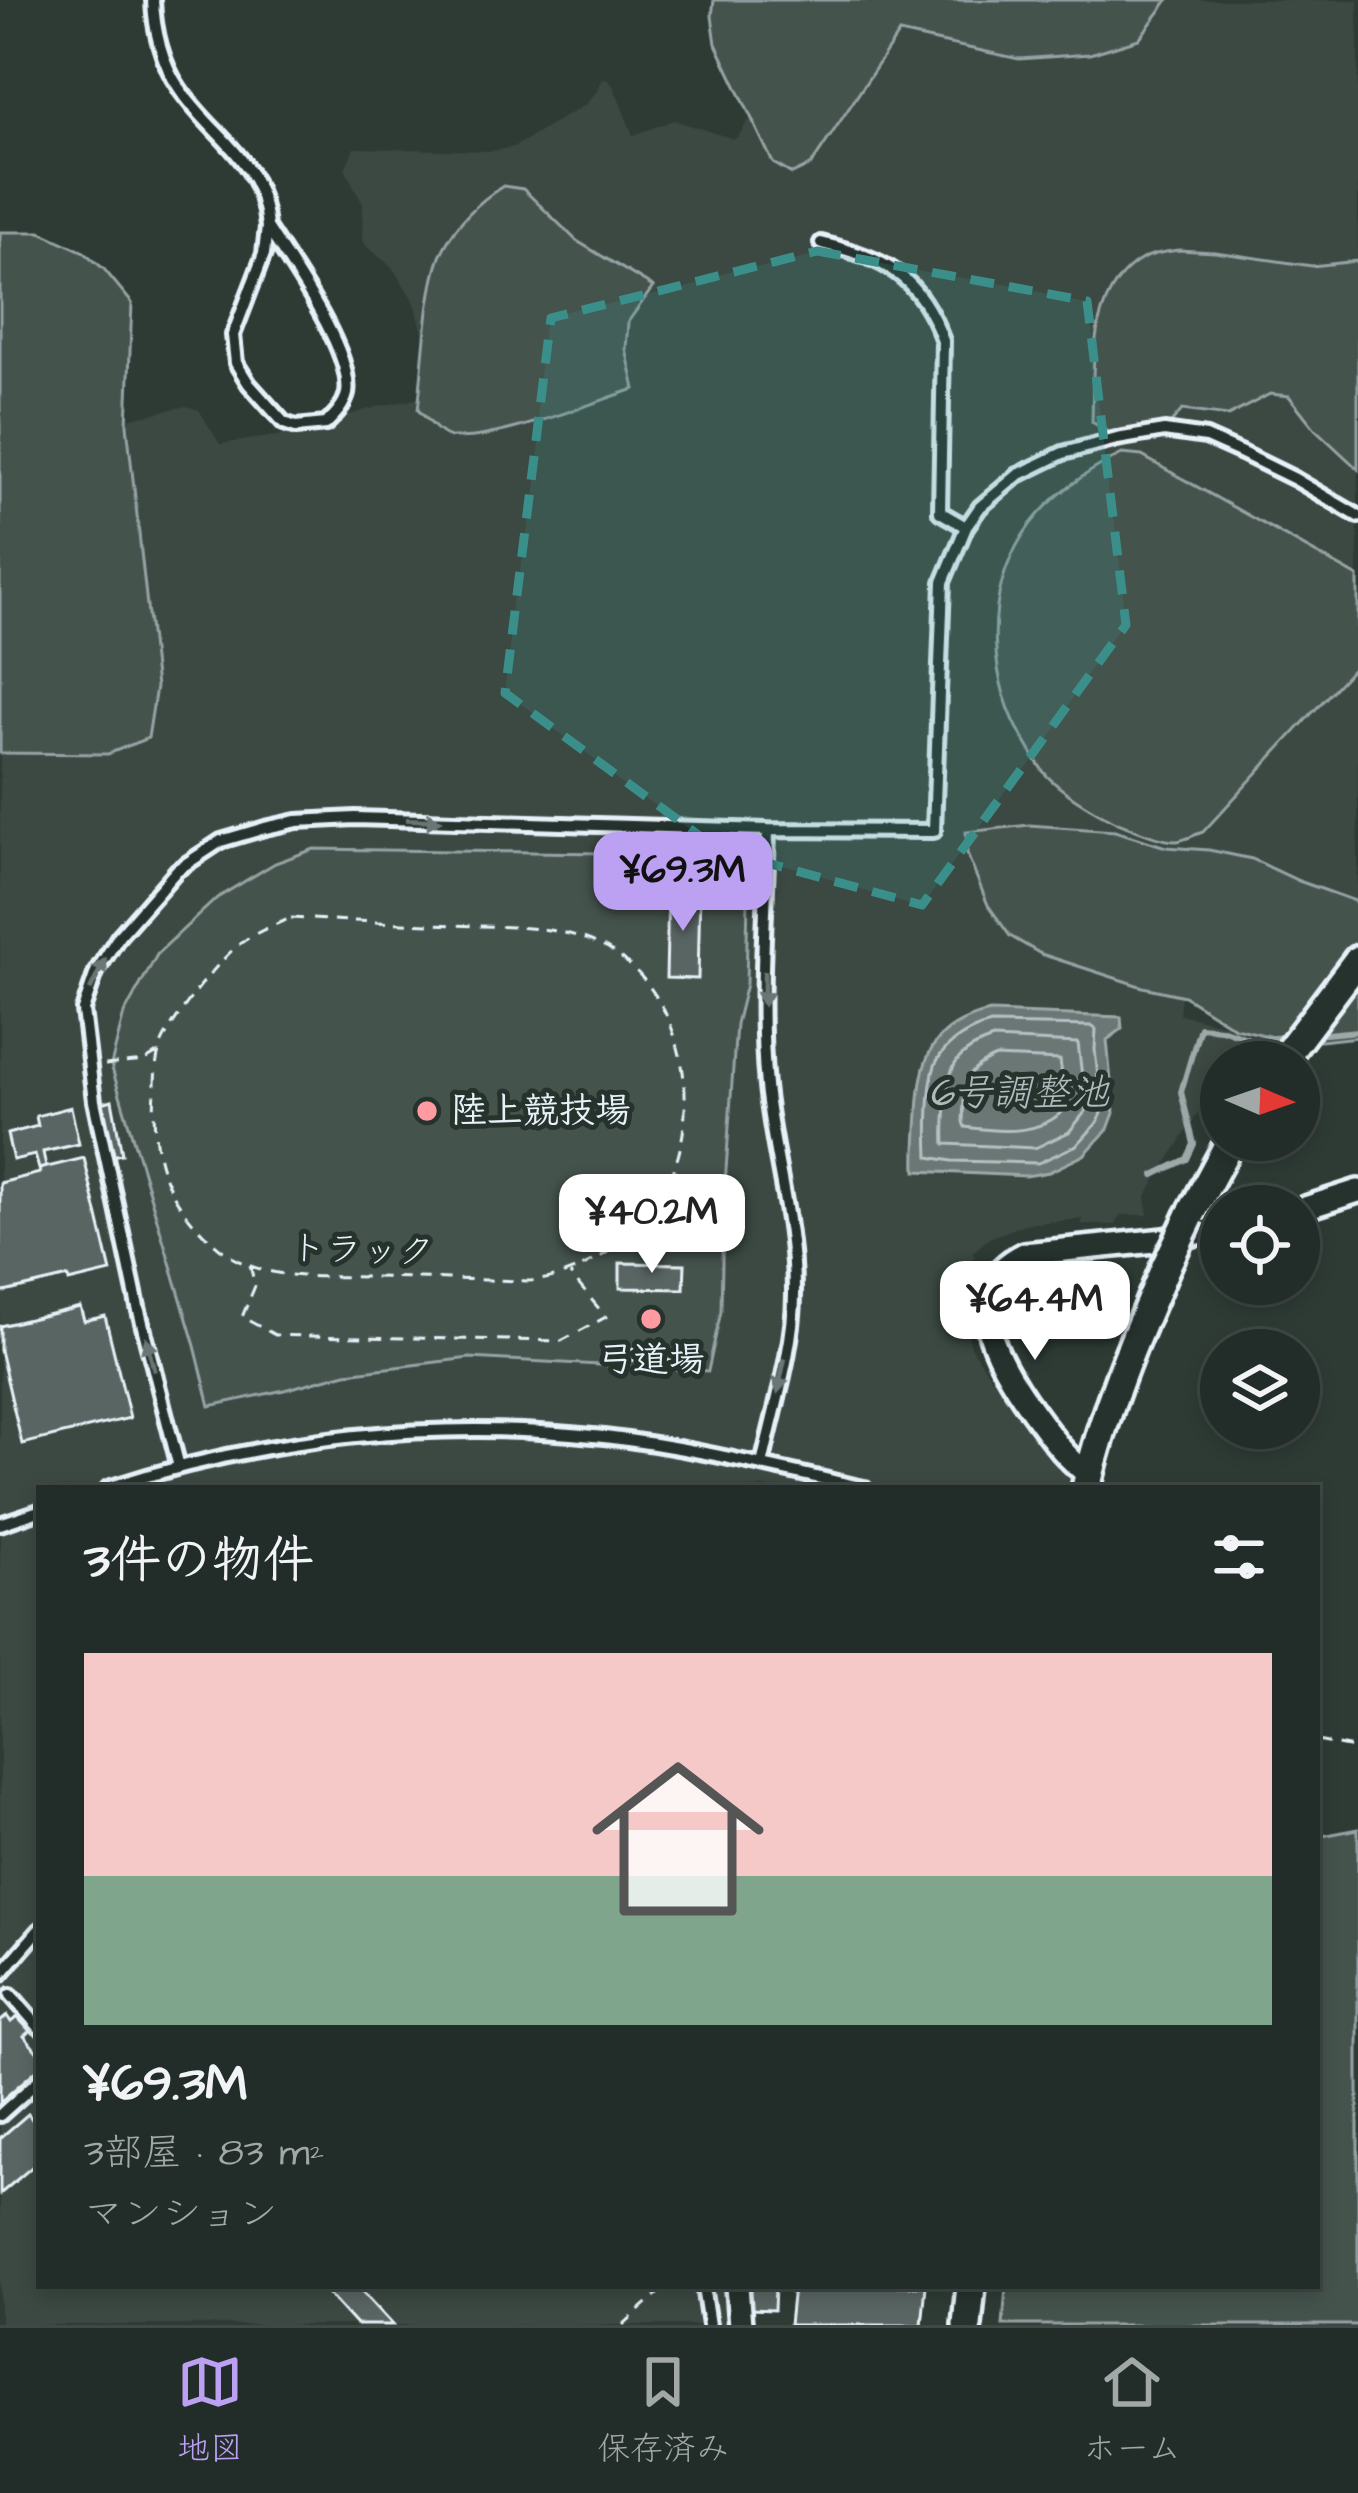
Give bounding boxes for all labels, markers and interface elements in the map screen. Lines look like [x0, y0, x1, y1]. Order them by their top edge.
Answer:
one-way arrow [406, 811, 444, 830]
pin: ¥69.3M [585, 832, 781, 934]
text: ¥69.3M [620, 844, 746, 898]
one-way arrow [88, 956, 108, 991]
one-way arrow [755, 971, 774, 1009]
north arrow [1200, 1041, 1320, 1161]
map controls [1200, 1041, 1320, 1449]
water label: 6号調整池 [929, 1067, 1110, 1121]
place label: 陸上競技場 [451, 1086, 631, 1137]
marker: 陸上競技場 [414, 1098, 440, 1124]
pin: ¥40.2M [554, 1174, 750, 1276]
button: locate [1200, 1185, 1320, 1305]
text: ¥40.2M [586, 1186, 718, 1240]
street label: トラック [289, 1223, 435, 1279]
pin: ¥64.4M [937, 1261, 1133, 1363]
text: ¥64.4M [967, 1273, 1103, 1327]
marker: 弓道場 [638, 1306, 664, 1332]
button: layers [1200, 1329, 1320, 1449]
one-way arrow [140, 1335, 159, 1372]
place label: 弓道場 [597, 1335, 705, 1386]
one-way arrow [771, 1358, 790, 1396]
icon: filters [1206, 1524, 1272, 1590]
text: 3件の物件 [84, 1526, 314, 1597]
icon: home [570, 1731, 786, 1947]
text: ¥69.3M [84, 2049, 248, 2120]
text: 3部屋 · 83 m² [84, 2127, 324, 2181]
text: マンション [84, 2188, 277, 2242]
tab: 地図 [177, 2349, 243, 2472]
tab: 保存済み [597, 2349, 729, 2472]
tab: ホーム [1083, 2349, 1181, 2472]

